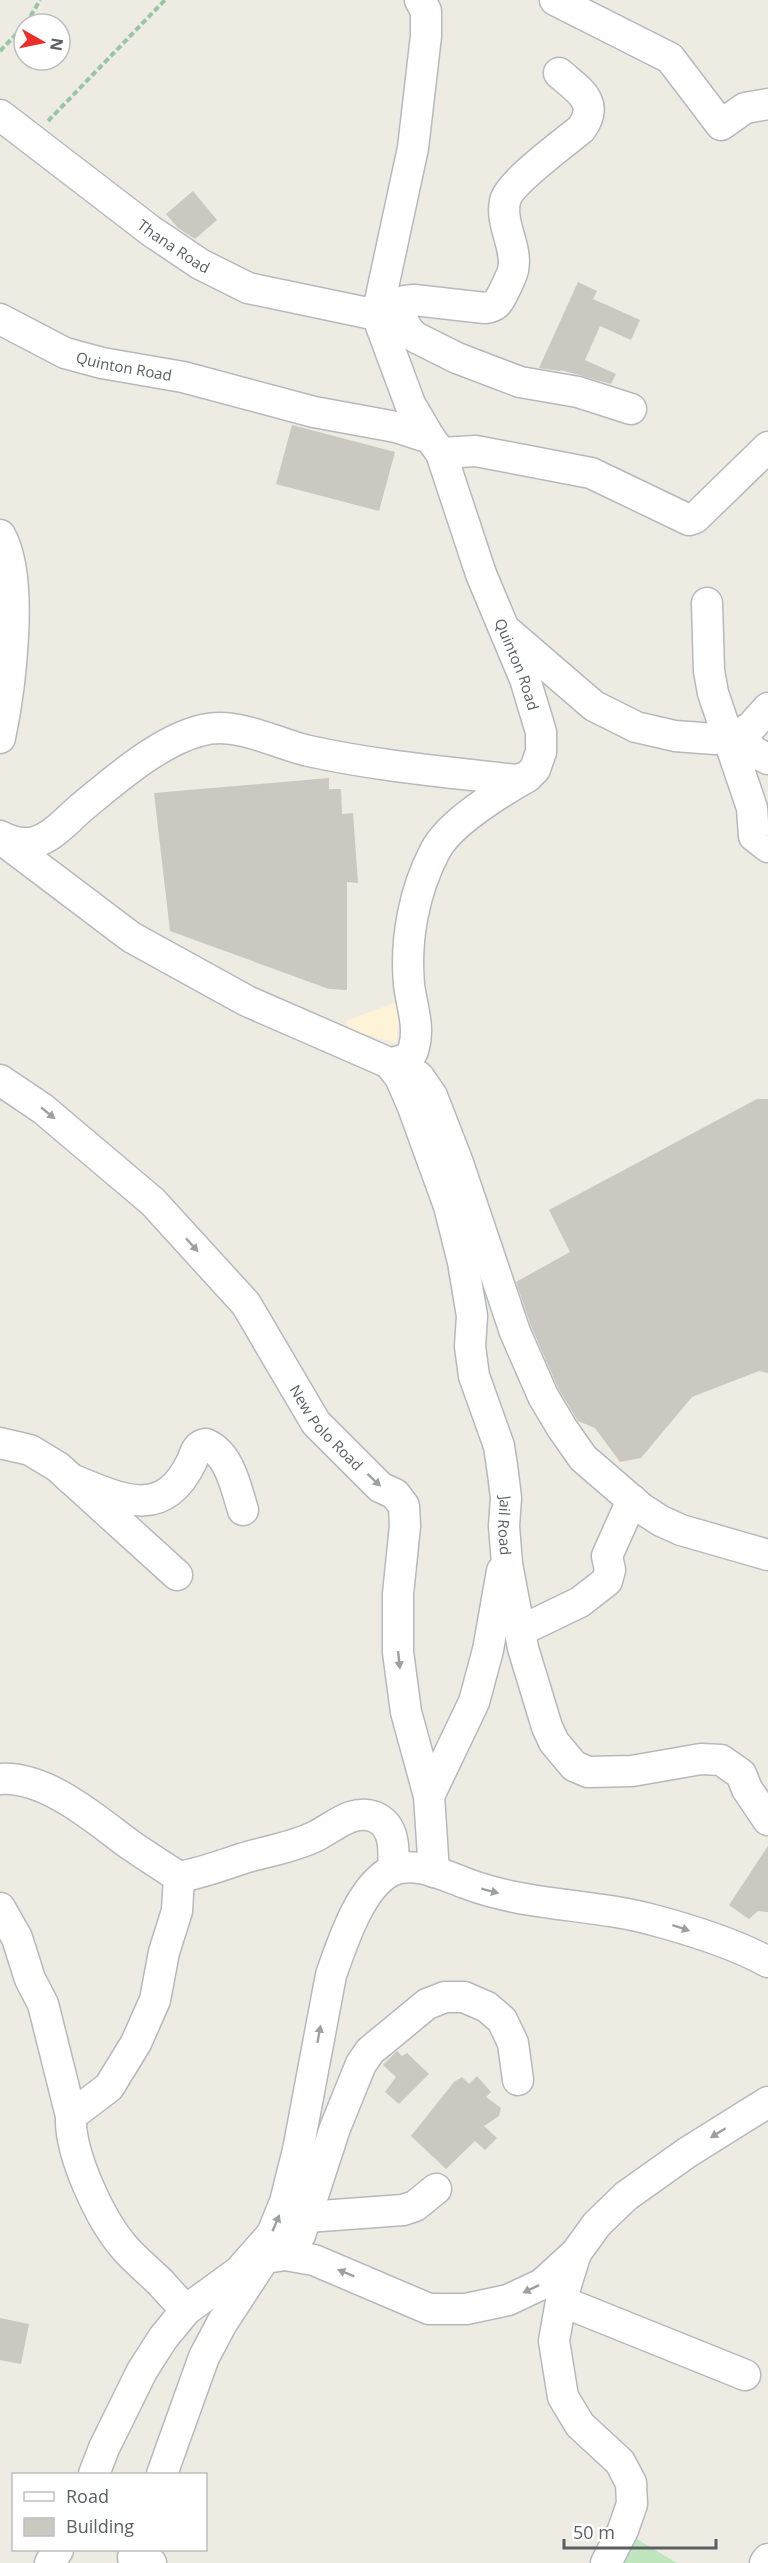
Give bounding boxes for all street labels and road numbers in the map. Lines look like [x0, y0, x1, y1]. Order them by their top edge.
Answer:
street label: Thana Road [134, 215, 213, 277]
street label: Quinton Road [74, 346, 174, 385]
street label: Quinton Road [491, 615, 544, 713]
street label: New Polo Road [286, 1381, 368, 1475]
street label: Jail Road [494, 1493, 516, 1556]

